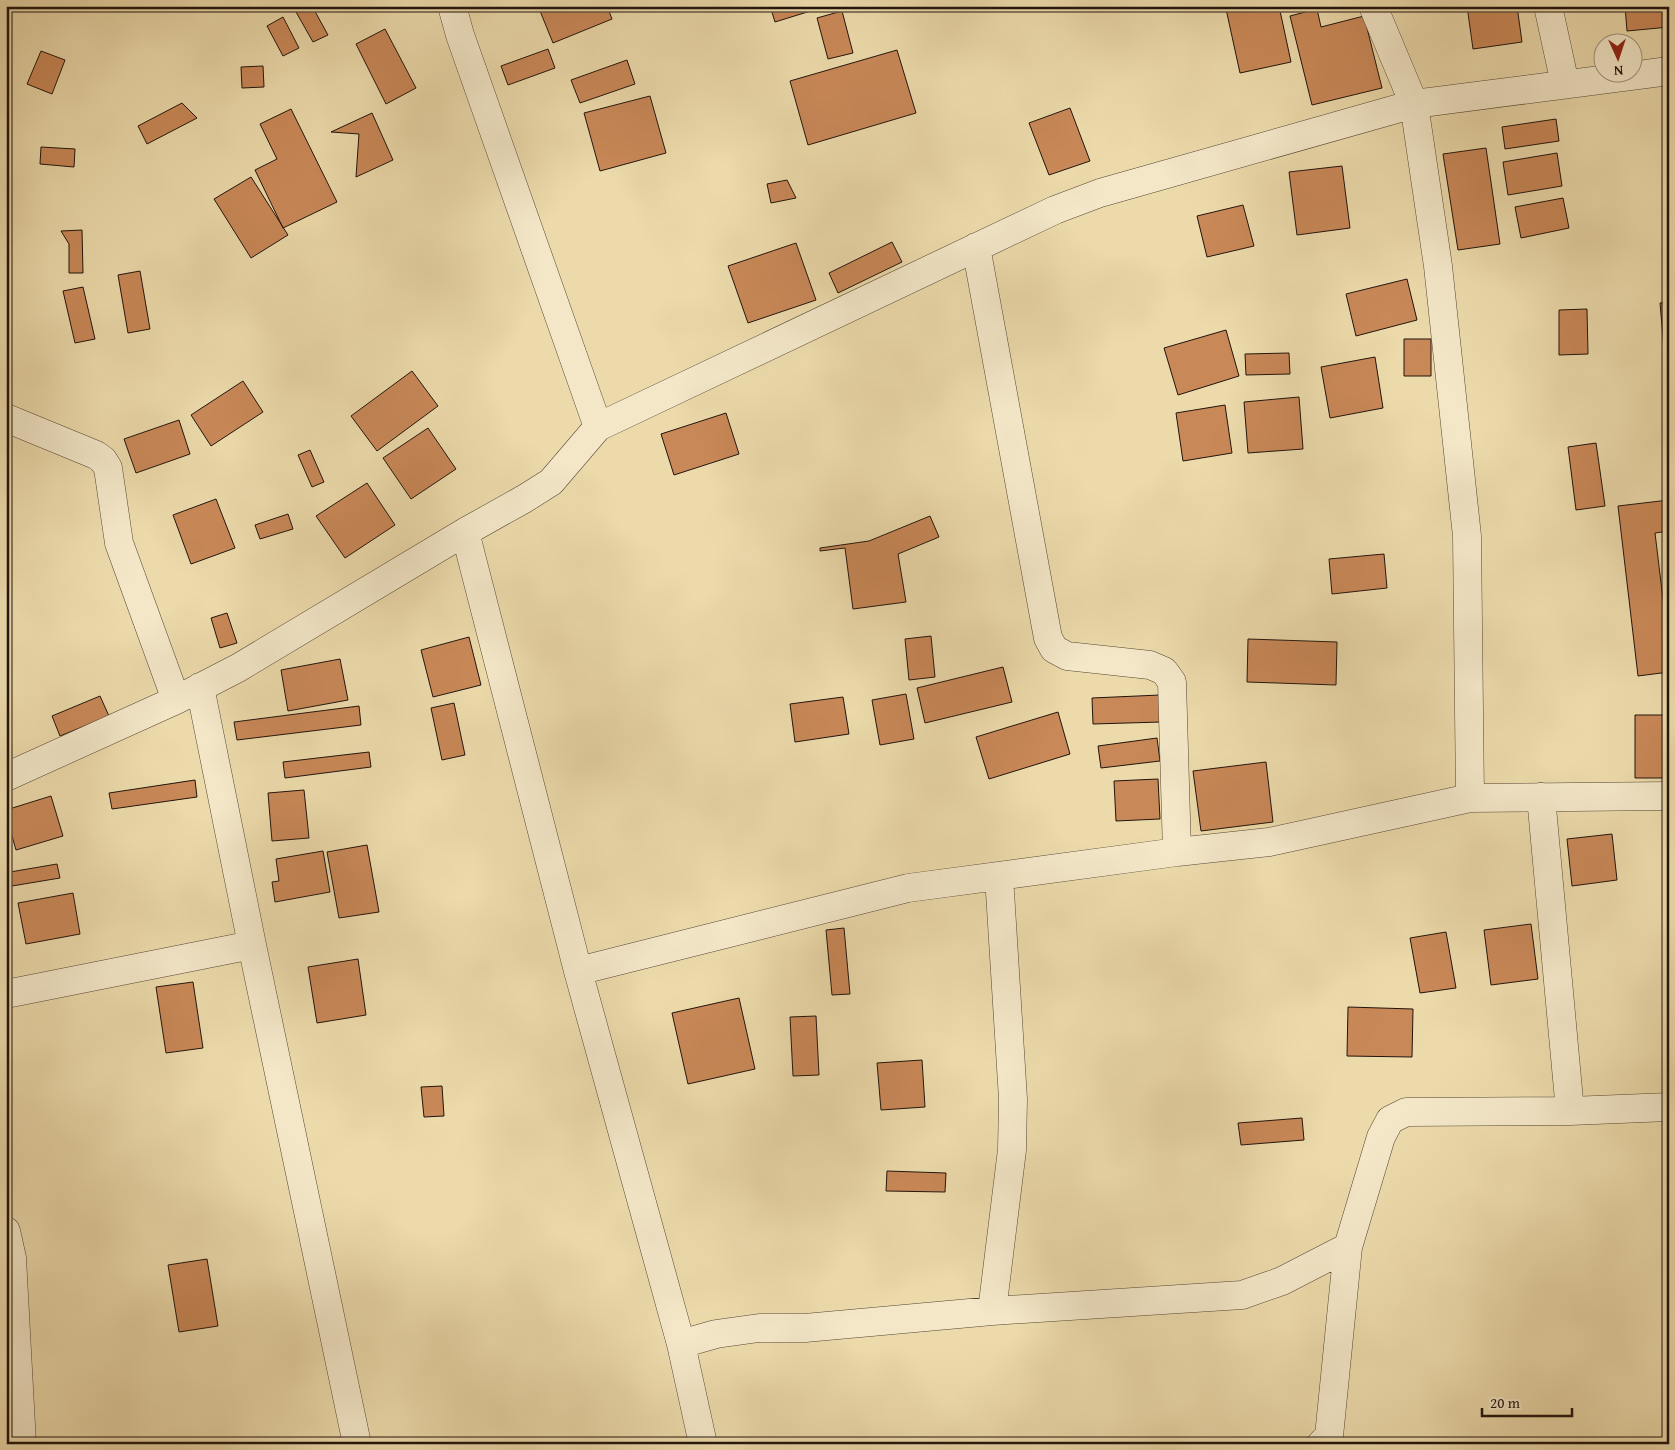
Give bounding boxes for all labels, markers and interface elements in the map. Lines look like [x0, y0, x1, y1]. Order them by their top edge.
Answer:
north arrow [1592, 32, 1642, 82]
text: N [1613, 61, 1624, 81]
scale bar [1482, 1385, 1572, 1417]
text: 20 m [1490, 1392, 1521, 1413]

